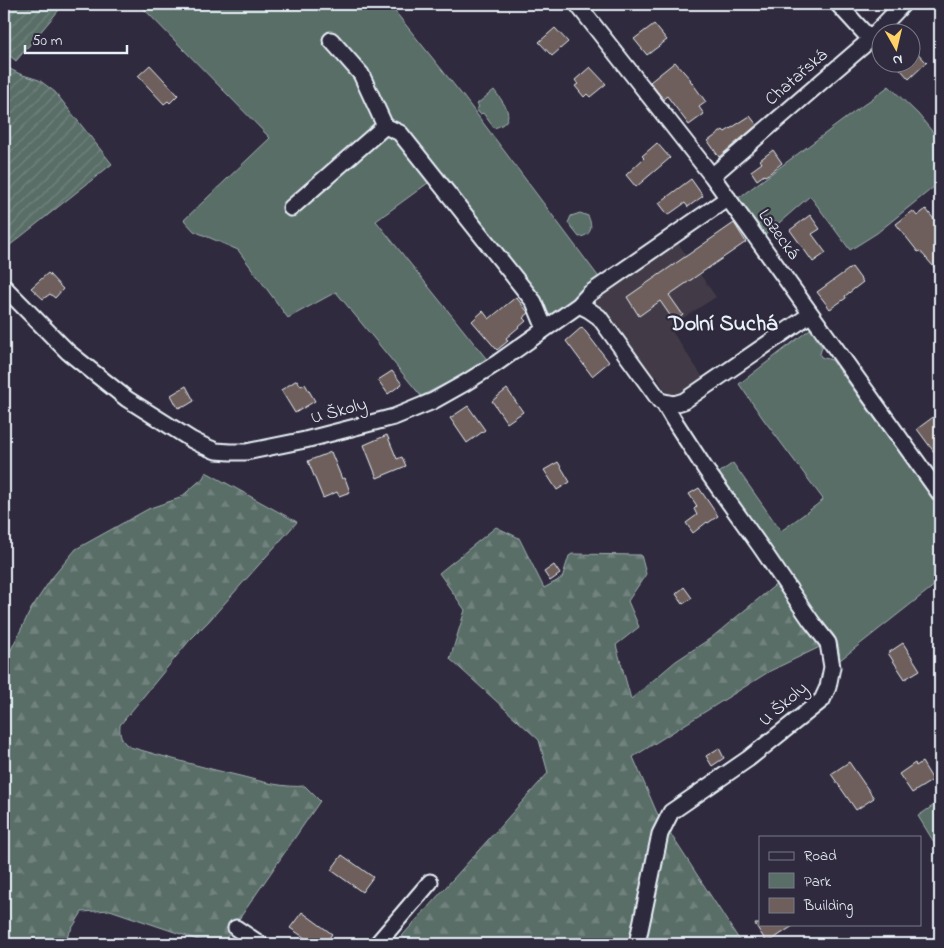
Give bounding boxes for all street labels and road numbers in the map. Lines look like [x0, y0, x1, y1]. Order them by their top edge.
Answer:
street label: Chatařská [760, 43, 834, 113]
street label: Lazecká [751, 204, 805, 266]
street label: U Školy [308, 392, 370, 432]
street label: U Školy [754, 676, 814, 734]

